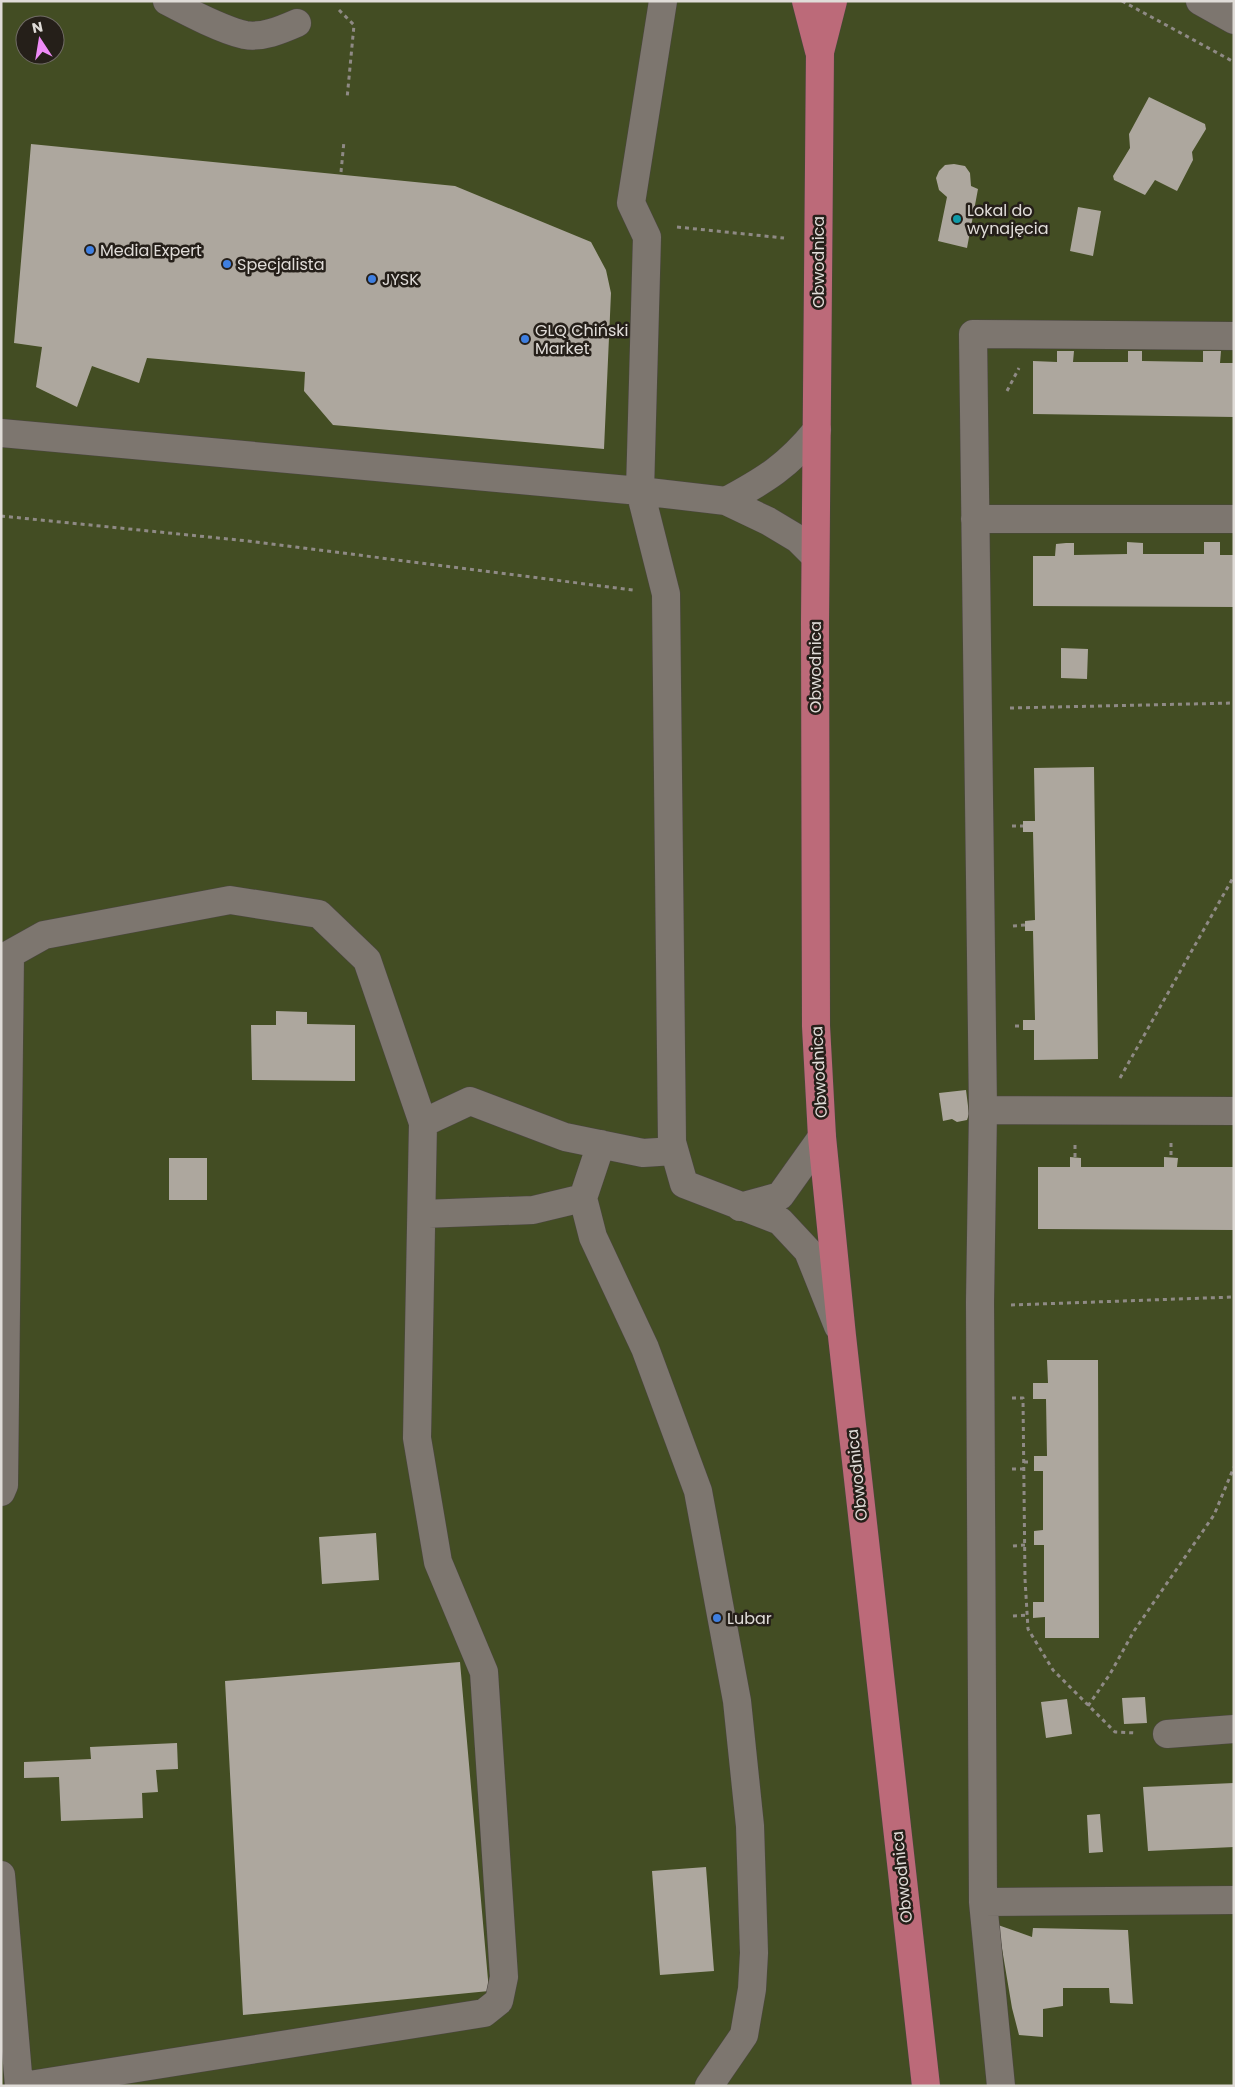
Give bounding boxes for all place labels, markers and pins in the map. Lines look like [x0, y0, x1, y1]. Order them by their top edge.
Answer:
place label: Lokal do wynajęcia [967, 199, 1049, 240]
marker: Lokal do wynajęcia [951, 213, 963, 225]
place label: Media Expert [100, 239, 202, 262]
marker: Media Expert [84, 244, 96, 256]
place label: Specjalista [237, 253, 325, 276]
marker: Specjalista [221, 258, 233, 270]
place label: JYSK [382, 268, 419, 291]
marker: JYSK [366, 273, 378, 285]
place label: GLQ Chiński Market [535, 319, 629, 360]
marker: GLQ Chiński Market [519, 333, 531, 345]
place label: Lubar [727, 1607, 772, 1630]
marker: Lubar [711, 1612, 723, 1624]

